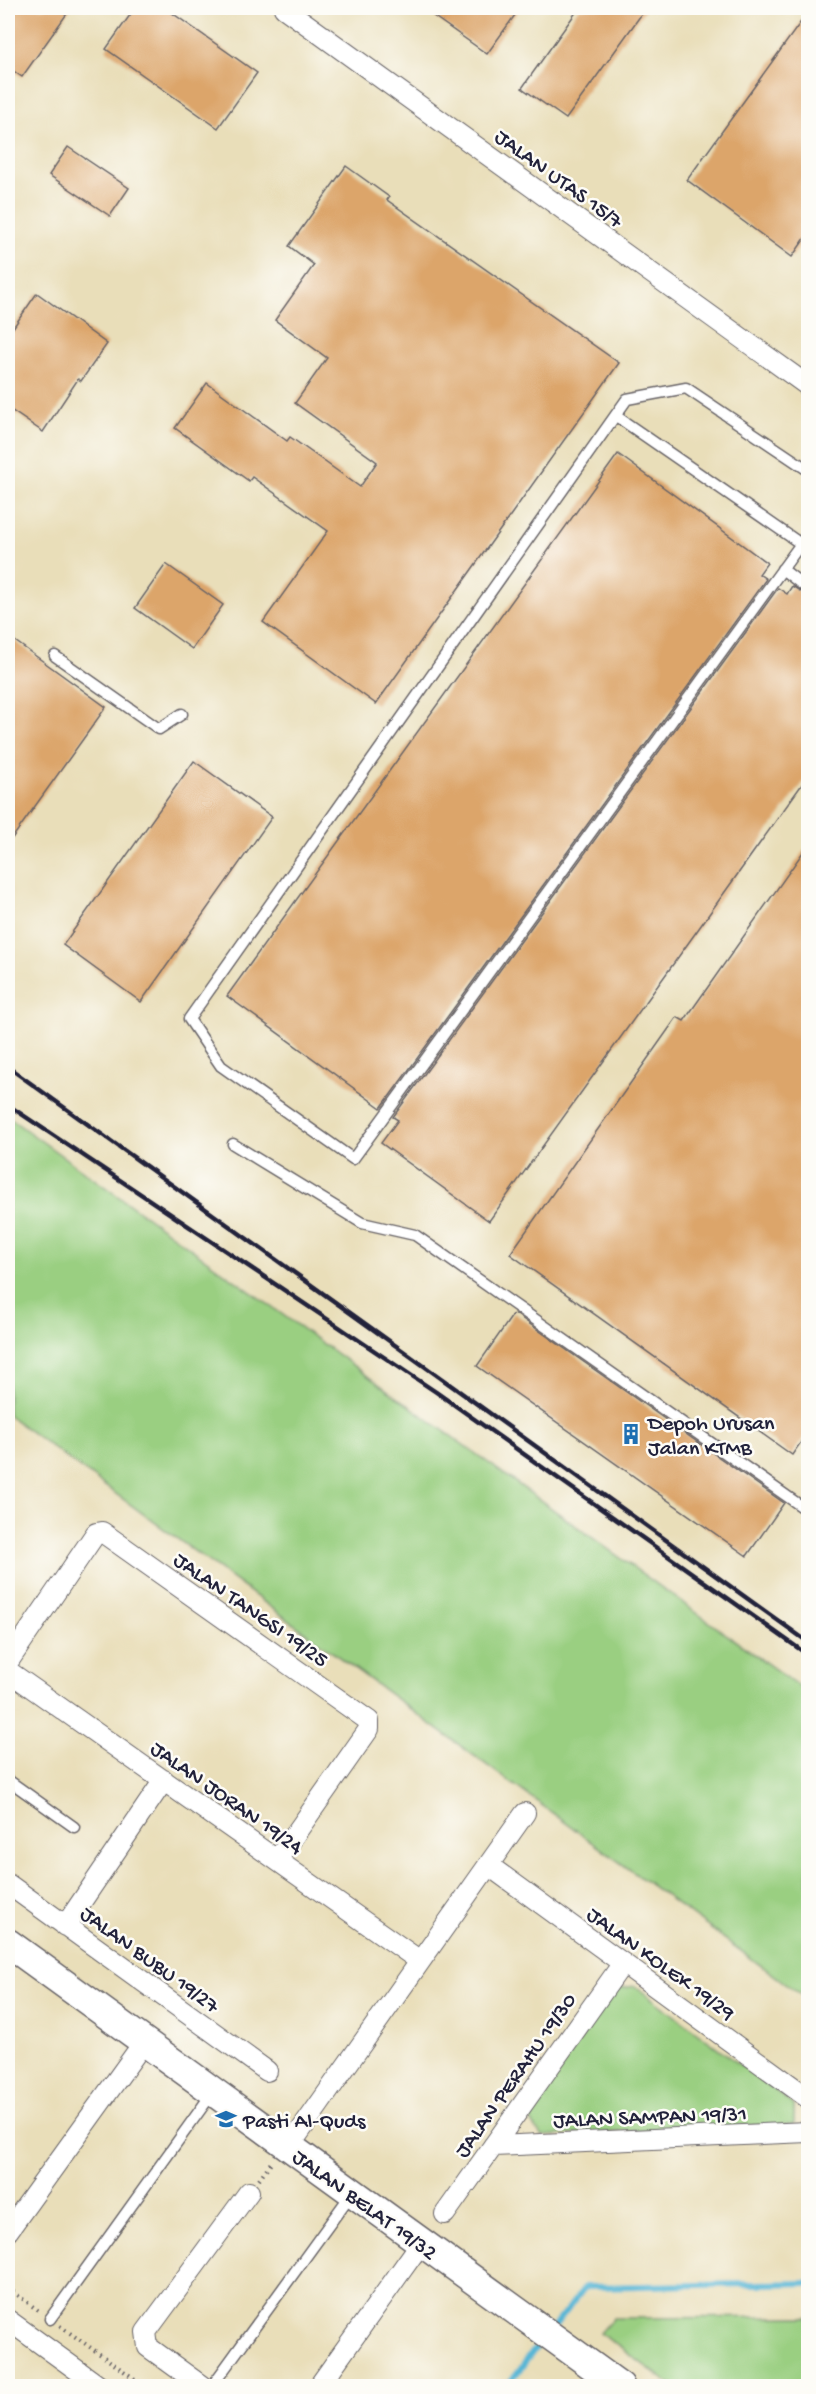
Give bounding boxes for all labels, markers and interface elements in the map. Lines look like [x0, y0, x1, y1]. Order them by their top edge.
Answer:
street label: JALAN UTAS 15/7 [489, 125, 627, 236]
place label: Depoh Urusan Jalan KTMB [646, 1412, 775, 1463]
building icon: Depoh Urusan Jalan KTMB [619, 1422, 643, 1446]
street label: JALAN TANGSI 19/25 [167, 1548, 332, 1674]
street label: JALAN JORAN 19/24 [144, 1737, 308, 1862]
street label: JALAN BUBU 19/27 [74, 1902, 224, 2021]
street label: JALAN KOLEK 19/29 [581, 1903, 739, 2028]
street label: JALAN PERAHU 19/30 [451, 1989, 584, 2164]
street label: JALAN SAMPAN 19/31 [553, 2103, 747, 2135]
school or university icon: Pasti Al-Quds [214, 2107, 238, 2131]
place label: Pasti Al-Quds [242, 2110, 366, 2136]
street label: JALAN BELAT 19/32 [286, 2145, 441, 2268]

